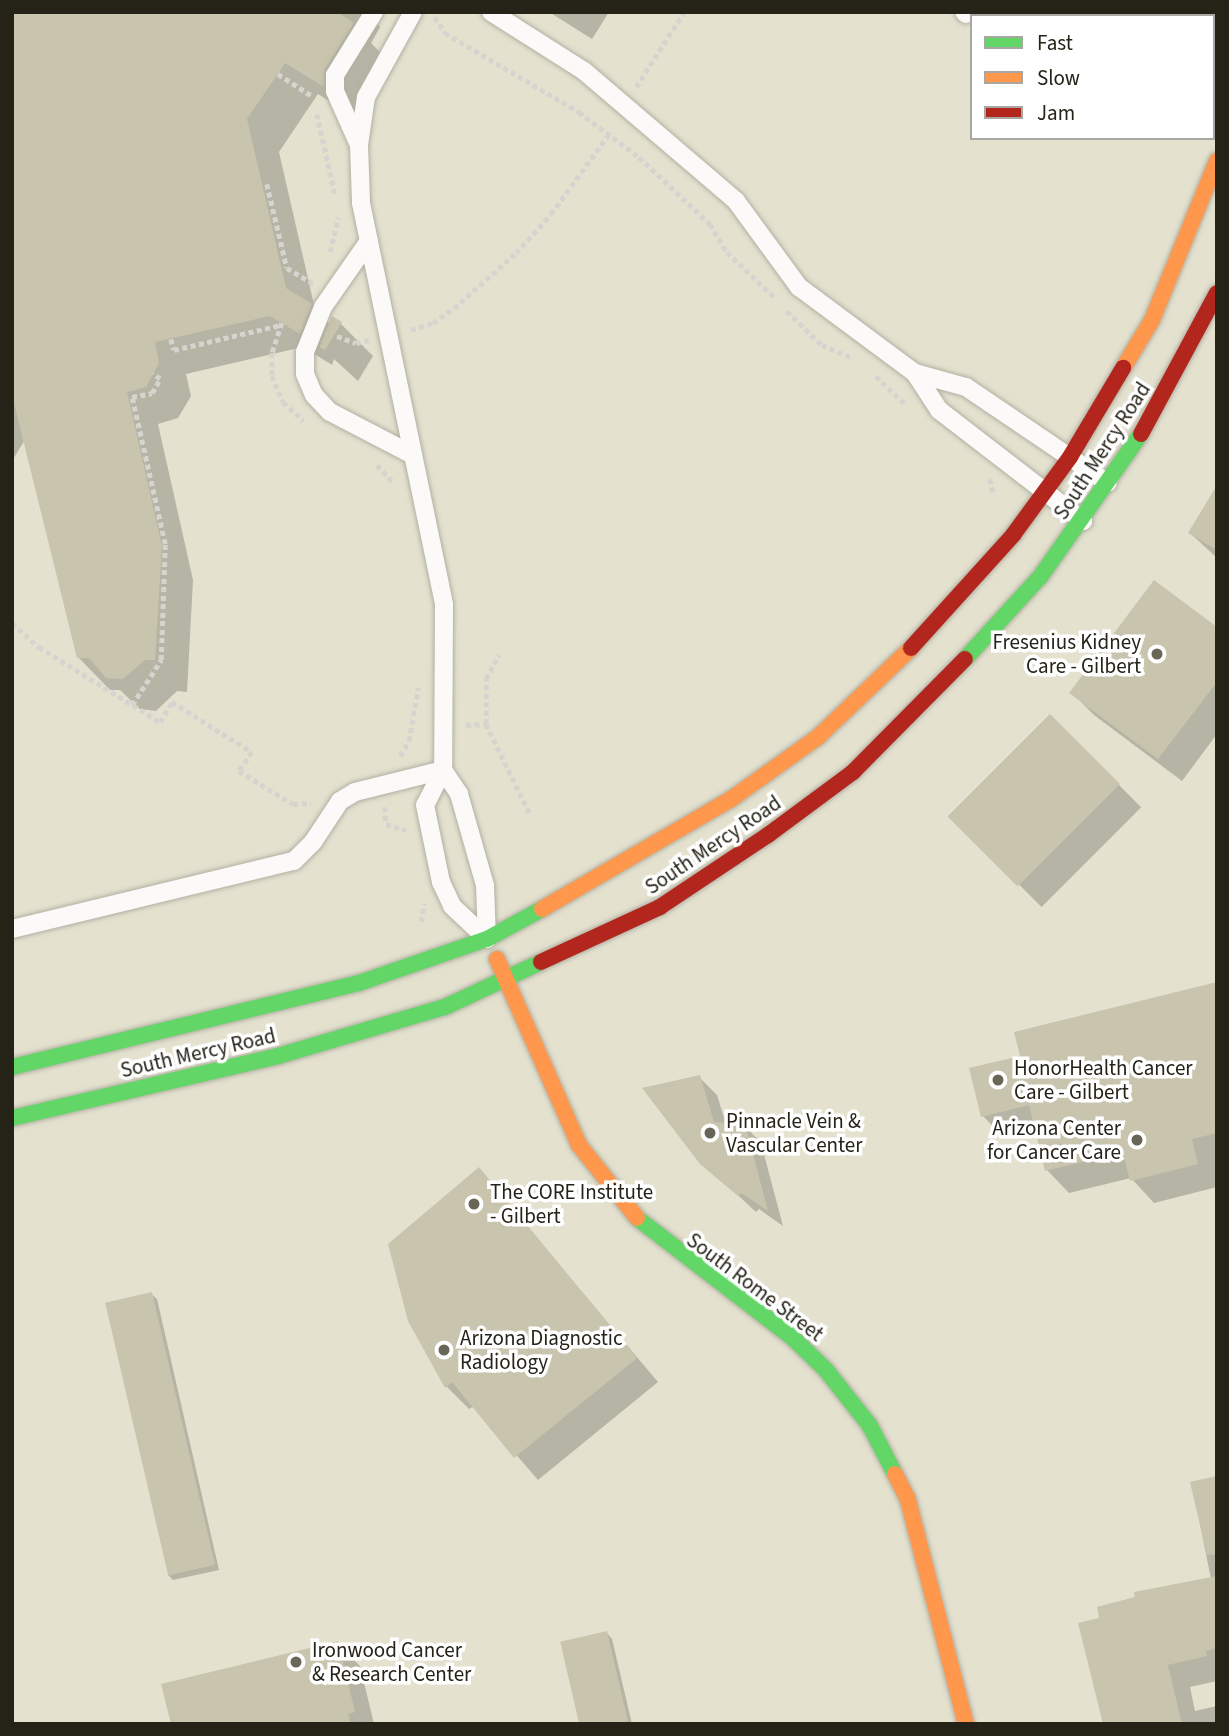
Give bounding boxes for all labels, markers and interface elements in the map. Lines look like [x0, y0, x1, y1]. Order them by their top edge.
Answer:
legend [970, 14, 1215, 140]
text: Fast [1037, 28, 1073, 58]
text: Slow [1037, 63, 1080, 93]
text: Jam [1037, 98, 1075, 128]
street label: South Mercy Road [1048, 378, 1156, 524]
place label: Fresenius Kidney Care - Gilbert [992, 629, 1141, 679]
marker: Fresenius Kidney Care - Gilbert [1147, 644, 1167, 664]
street label: South Mercy Road [640, 790, 786, 900]
street label: South Mercy Road [118, 1023, 278, 1083]
place label: HonorHealth Cancer Care - Gilbert [1014, 1055, 1193, 1105]
marker: HonorHealth Cancer Care - Gilbert [988, 1070, 1008, 1090]
place label: Pinnacle Vein & Vascular Center [726, 1108, 863, 1158]
place label: Arizona Center for Cancer Care [987, 1115, 1121, 1165]
marker: Pinnacle Vein & Vascular Center [700, 1123, 720, 1143]
marker: Arizona Center for Cancer Care [1127, 1130, 1147, 1150]
place label: The CORE Institute - Gilbert [490, 1179, 653, 1229]
marker: The CORE Institute - Gilbert [464, 1194, 484, 1214]
street label: South Rome Street [682, 1227, 828, 1347]
place label: Arizona Diagnostic Radiology [460, 1325, 623, 1375]
marker: Arizona Diagnostic Radiology [434, 1340, 454, 1360]
place label: Ironwood Cancer & Research Center [312, 1637, 471, 1687]
marker: Ironwood Cancer & Research Center [286, 1652, 306, 1672]

